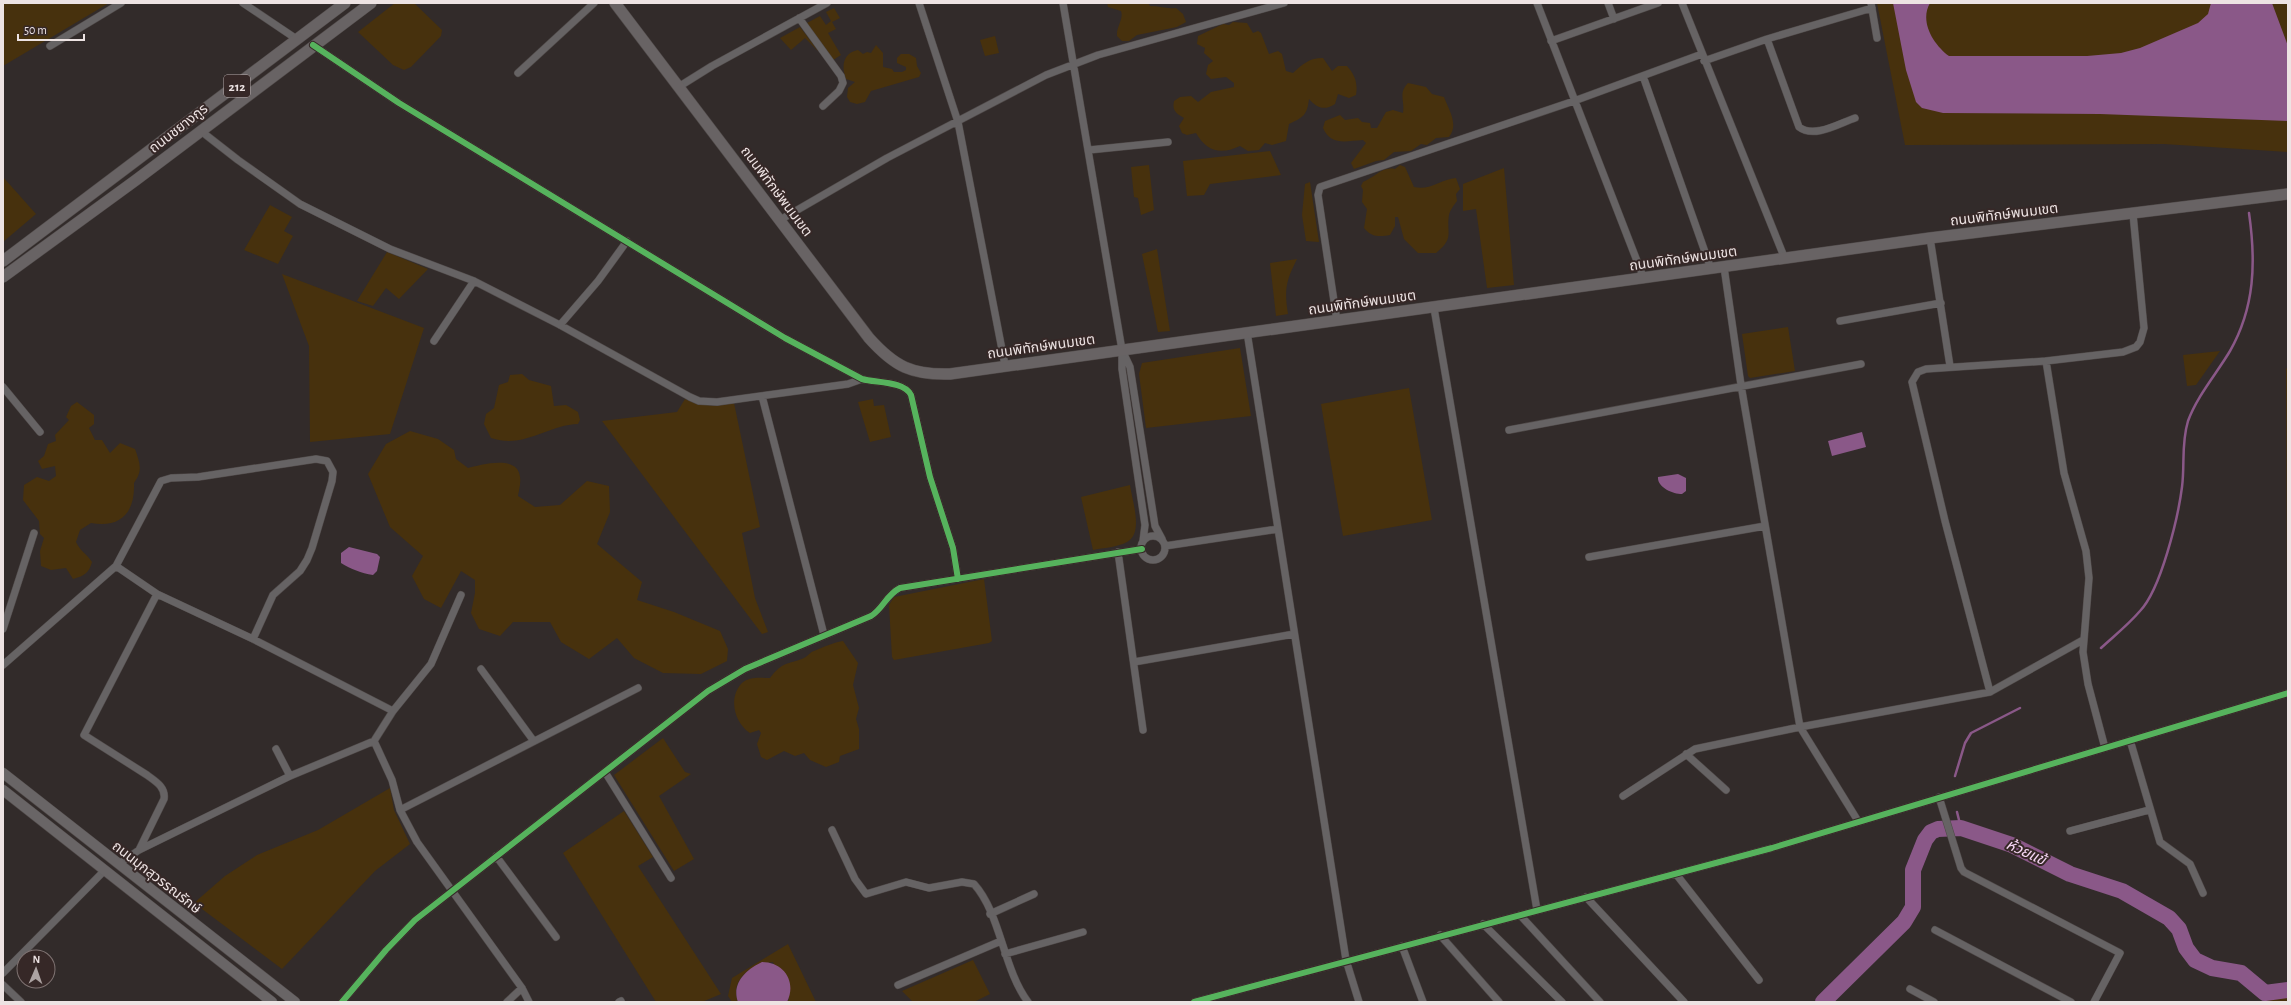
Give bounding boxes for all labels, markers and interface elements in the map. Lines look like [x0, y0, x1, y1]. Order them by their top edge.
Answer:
scale bar [18, 16, 84, 42]
text: 50 m [24, 24, 47, 36]
road number: 212 [224, 75, 250, 97]
street label: ถนนชยางกูร [147, 102, 211, 157]
street label: ถนนพิทักษ์พนมเขต [738, 143, 815, 239]
street label: ถนนพิทักษ์พนมเขต [1949, 200, 2059, 229]
street label: ถนนพิทักษ์พนมเขต [1628, 244, 1738, 273]
street label: ถนนพิทักษ์พนมเขต [1307, 288, 1417, 317]
street label: ถนนพิทักษ์พนมเขต [986, 332, 1096, 361]
water label: ห้วยแข้ [2004, 836, 2050, 869]
street label: ถนนมุกสุวรรณรักษ์ [109, 838, 204, 917]
north arrow [16, 949, 56, 989]
text: N [32, 954, 40, 965]

